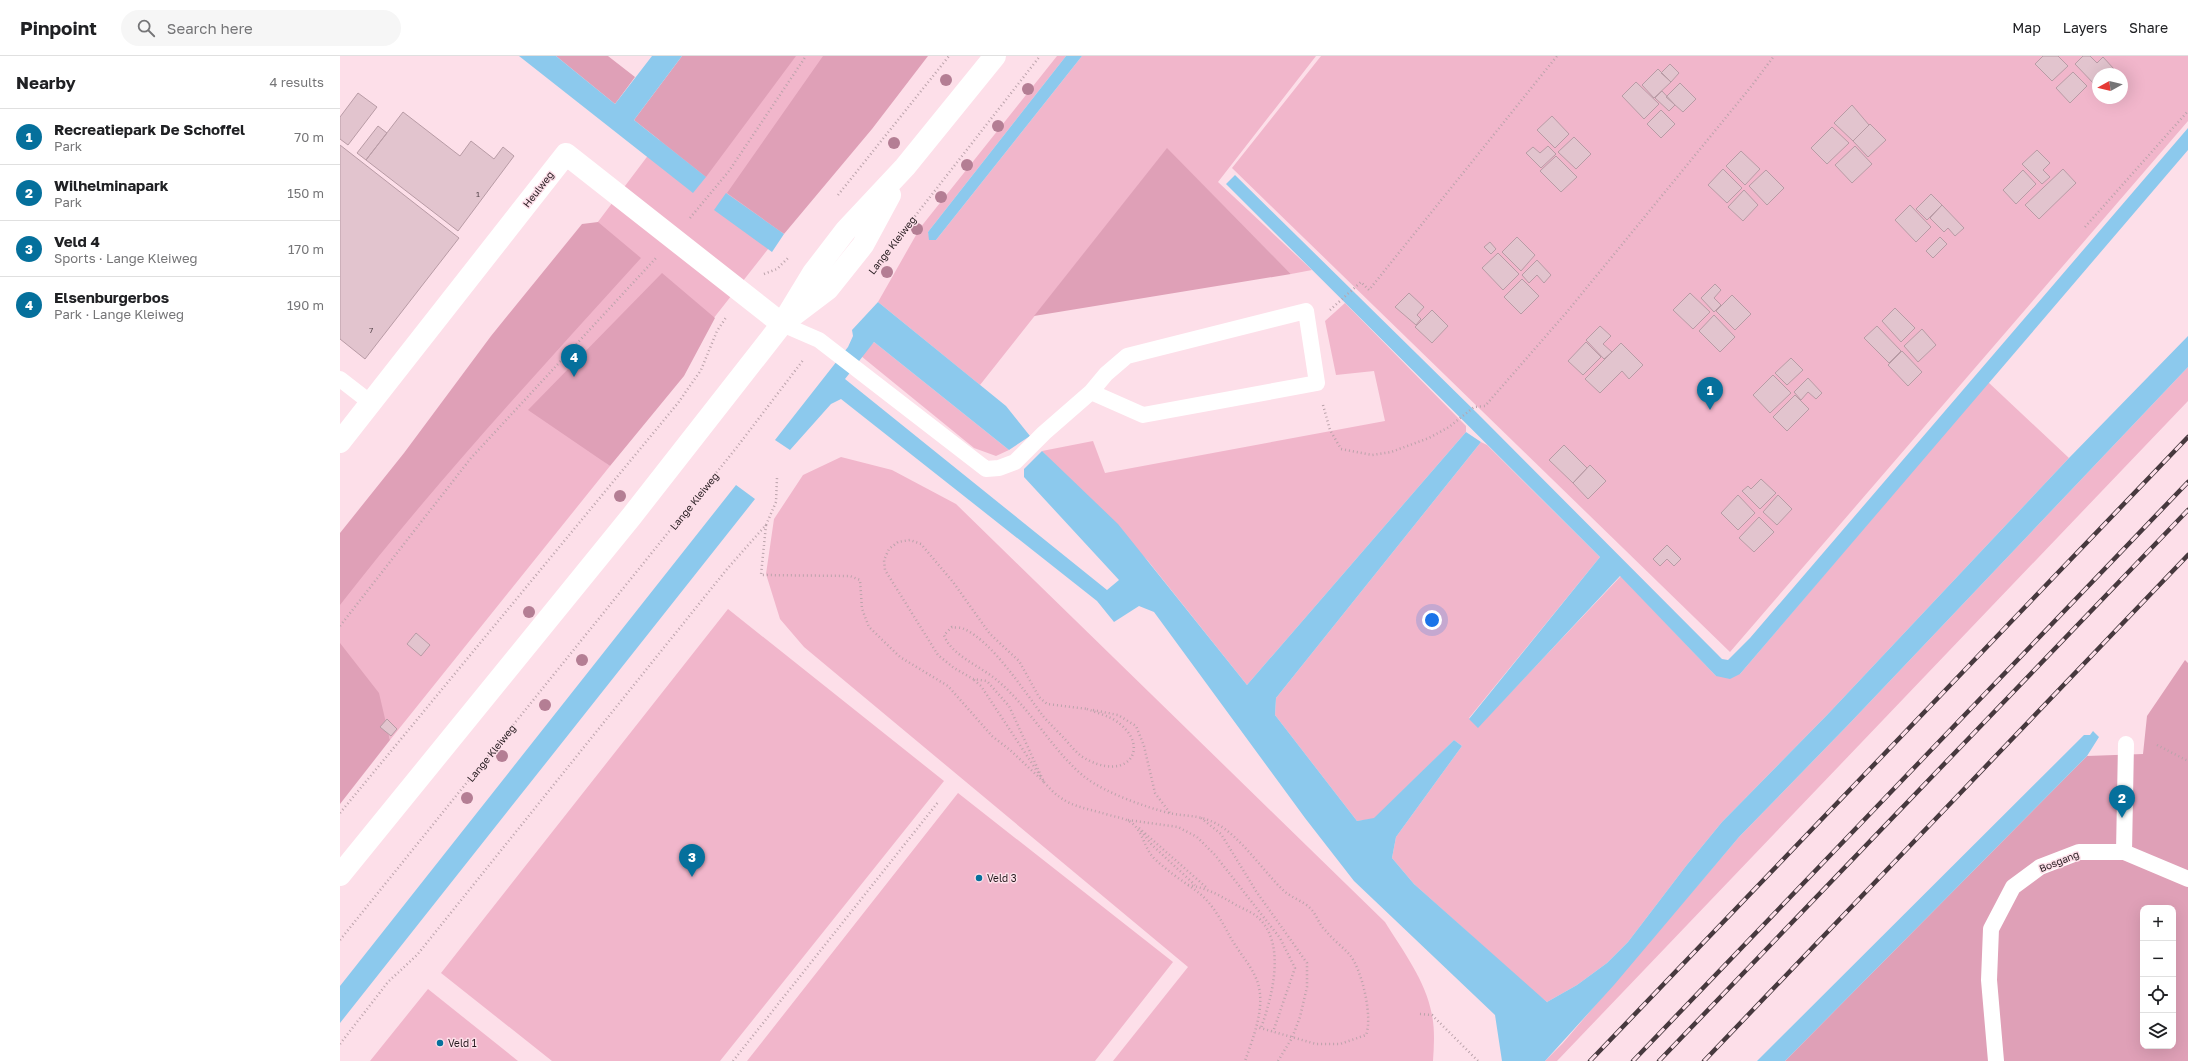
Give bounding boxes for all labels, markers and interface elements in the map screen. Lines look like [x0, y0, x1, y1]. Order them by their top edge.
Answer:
search box [121, 10, 401, 46]
text: Pinpoint [20, 16, 97, 39]
icon: search [135, 17, 157, 39]
text: Search here [167, 19, 253, 37]
text: Map [2012, 19, 2041, 36]
text: Layers [2063, 19, 2107, 36]
text: Share [2129, 19, 2168, 36]
north arrow [2092, 68, 2128, 104]
text: Nearby [16, 72, 76, 93]
text: 4 results [270, 74, 324, 90]
text: Recreatiepark De Schoffel [54, 120, 245, 138]
text: 1 [26, 129, 32, 145]
text: 70 m [294, 129, 324, 145]
text: Park [54, 138, 82, 154]
street label: Heulweg [520, 169, 556, 209]
text: Wilhelminapark [54, 176, 169, 194]
text: 2 [25, 185, 33, 201]
text: 150 m [287, 185, 324, 201]
house number: 1 [476, 189, 480, 199]
text: Park [54, 194, 82, 210]
street label: Lange Kleiweg [866, 214, 918, 276]
text: Veld 4 [54, 232, 100, 250]
text: 3 [25, 241, 33, 257]
text: 170 m [288, 241, 324, 257]
text: Sports · Lange Kleiweg [54, 250, 197, 266]
text: Elsenburgerbos [54, 288, 169, 306]
text: 4 [25, 297, 33, 313]
text: 190 m [287, 297, 324, 313]
text: Park · Lange Kleiweg [54, 306, 184, 322]
house number: 7 [369, 325, 373, 335]
pin: 4 [561, 344, 587, 377]
pin: 1 [1697, 377, 1723, 410]
street label: Lange Kleiweg [667, 470, 721, 532]
your location [1422, 610, 1442, 630]
street label: Lange Kleiweg [464, 722, 518, 784]
pin: 2 [2109, 785, 2135, 818]
pin: 3 [679, 844, 705, 877]
street label: Bosgang [2037, 848, 2081, 874]
place label: Veld 3 [987, 872, 1017, 884]
marker: Veld 3 [974, 873, 984, 883]
map controls [2140, 905, 2176, 1049]
button: + [2140, 905, 2176, 941]
button: − [2140, 941, 2176, 977]
button: locate [2140, 977, 2176, 1013]
button: layers [2140, 1013, 2176, 1049]
place label: Veld 1 [448, 1037, 477, 1049]
marker: Veld 1 [435, 1038, 445, 1048]

